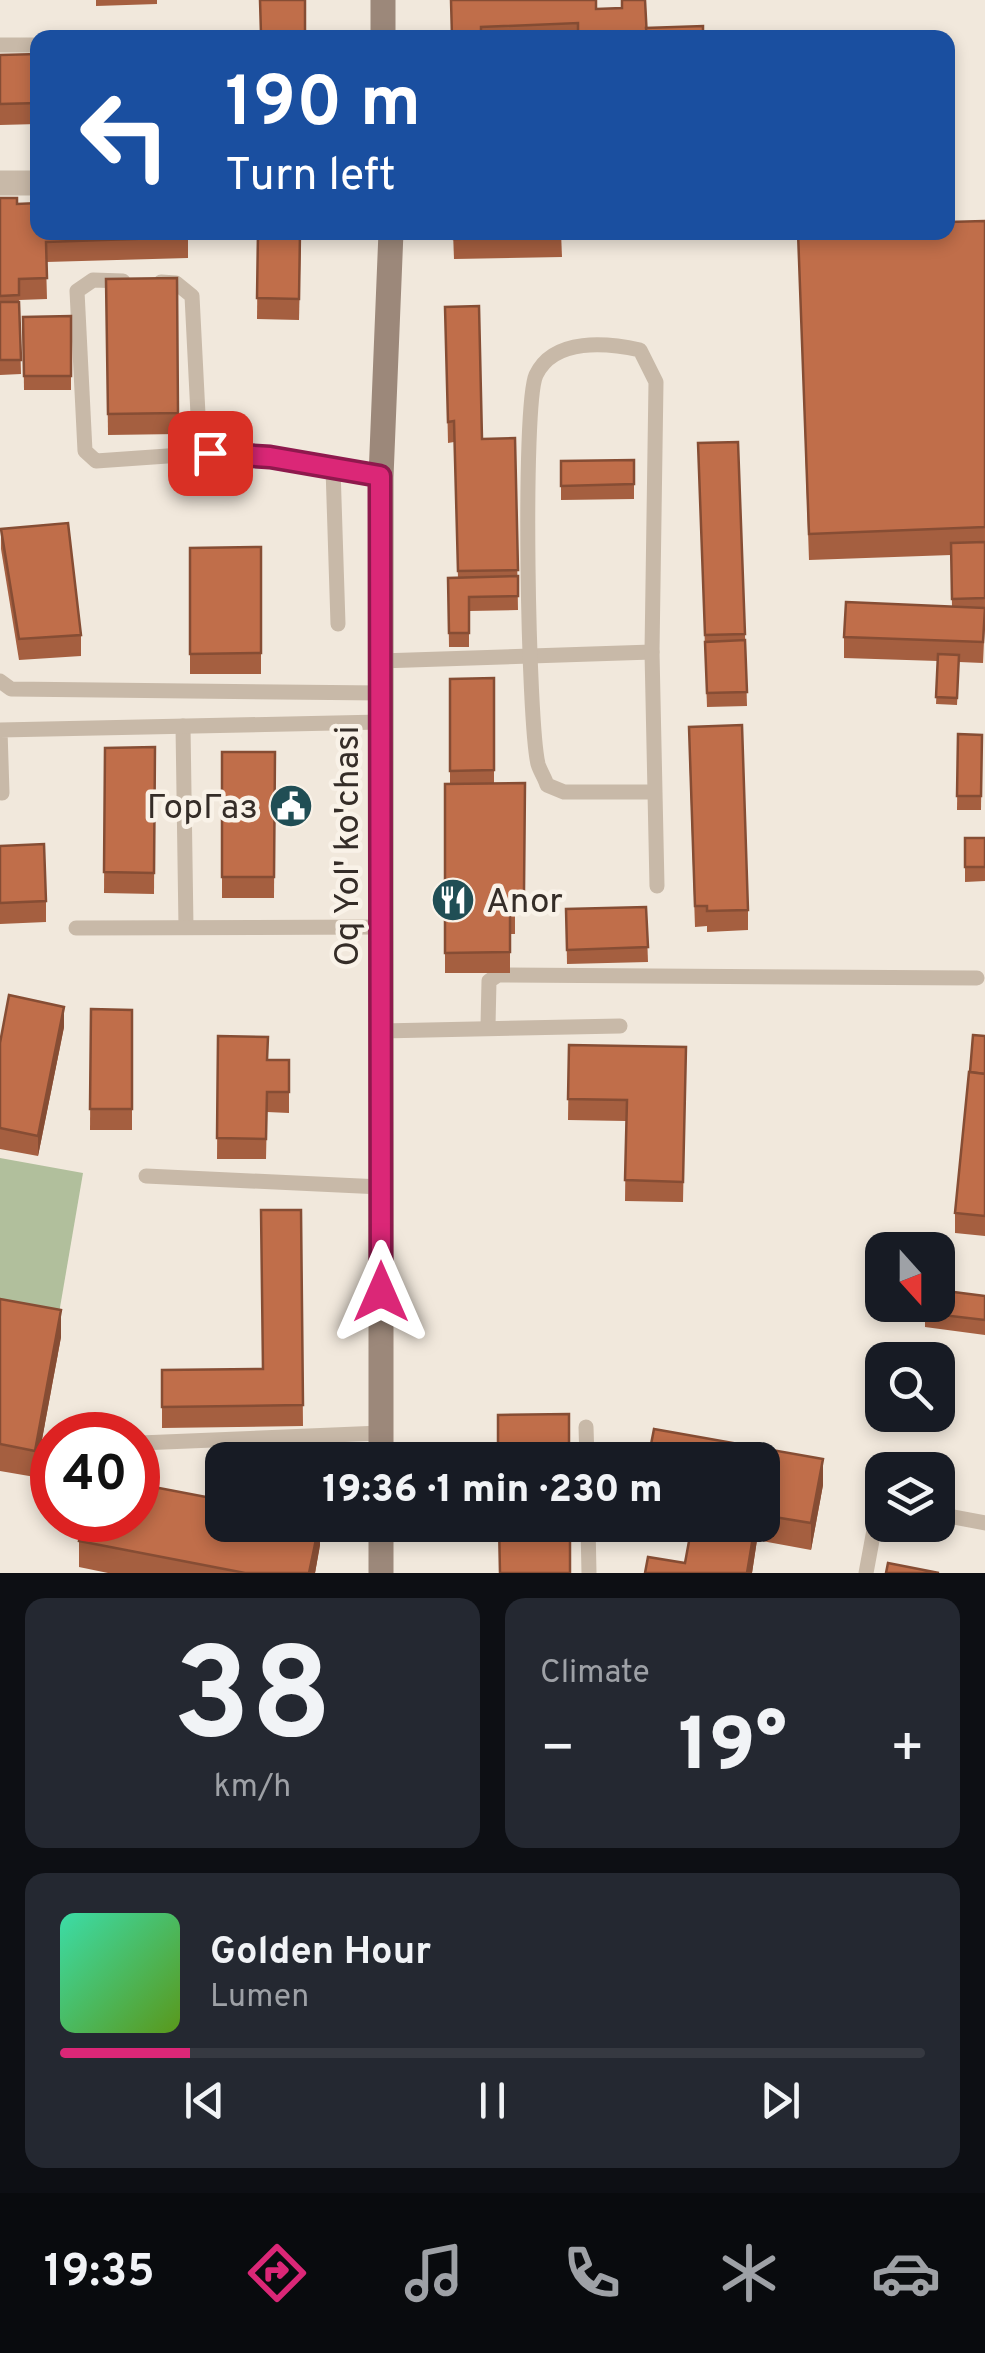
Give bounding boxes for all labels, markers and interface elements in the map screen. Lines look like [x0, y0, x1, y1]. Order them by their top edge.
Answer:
text: 190 m [225, 62, 421, 151]
icon: left [60, 70, 190, 200]
text: Turn left [225, 149, 396, 206]
pin [168, 411, 253, 496]
icon: arrive [183, 426, 238, 481]
street label: Oq Yol' ko'chasi [327, 726, 371, 966]
public building icon: ГорГаз [268, 783, 314, 829]
place label: ГорГаз [147, 787, 258, 831]
restaurant icon: Anor [430, 877, 476, 923]
place label: Anor [486, 881, 563, 925]
north arrow [865, 1232, 955, 1322]
map controls [865, 1232, 955, 1542]
position arrow [329, 1240, 433, 1344]
button: search [865, 1342, 955, 1432]
speed limit sign: 40 [30, 1412, 160, 1542]
button: layers [865, 1452, 955, 1542]
text: 19:36 · 1 min · 230 m [322, 1467, 663, 1516]
text: 38 [173, 1620, 332, 1785]
text: Climate [540, 1654, 650, 1694]
text: 19° [678, 1702, 787, 1797]
text: − [540, 1716, 575, 1786]
text: + [890, 1716, 925, 1786]
text: km/h [214, 1768, 291, 1808]
text: Golden Hour [210, 1929, 431, 1978]
text: Lumen [210, 1978, 309, 2018]
icon: previous [177, 2073, 232, 2128]
icon: pause [465, 2073, 520, 2128]
icon: next [753, 2073, 808, 2128]
icon: directions [242, 2238, 312, 2308]
icon: music [399, 2238, 469, 2308]
icon: phone [557, 2238, 627, 2308]
icon: climate [714, 2238, 784, 2308]
icon: car [871, 2238, 941, 2308]
text: 19:35 [44, 2245, 155, 2302]

